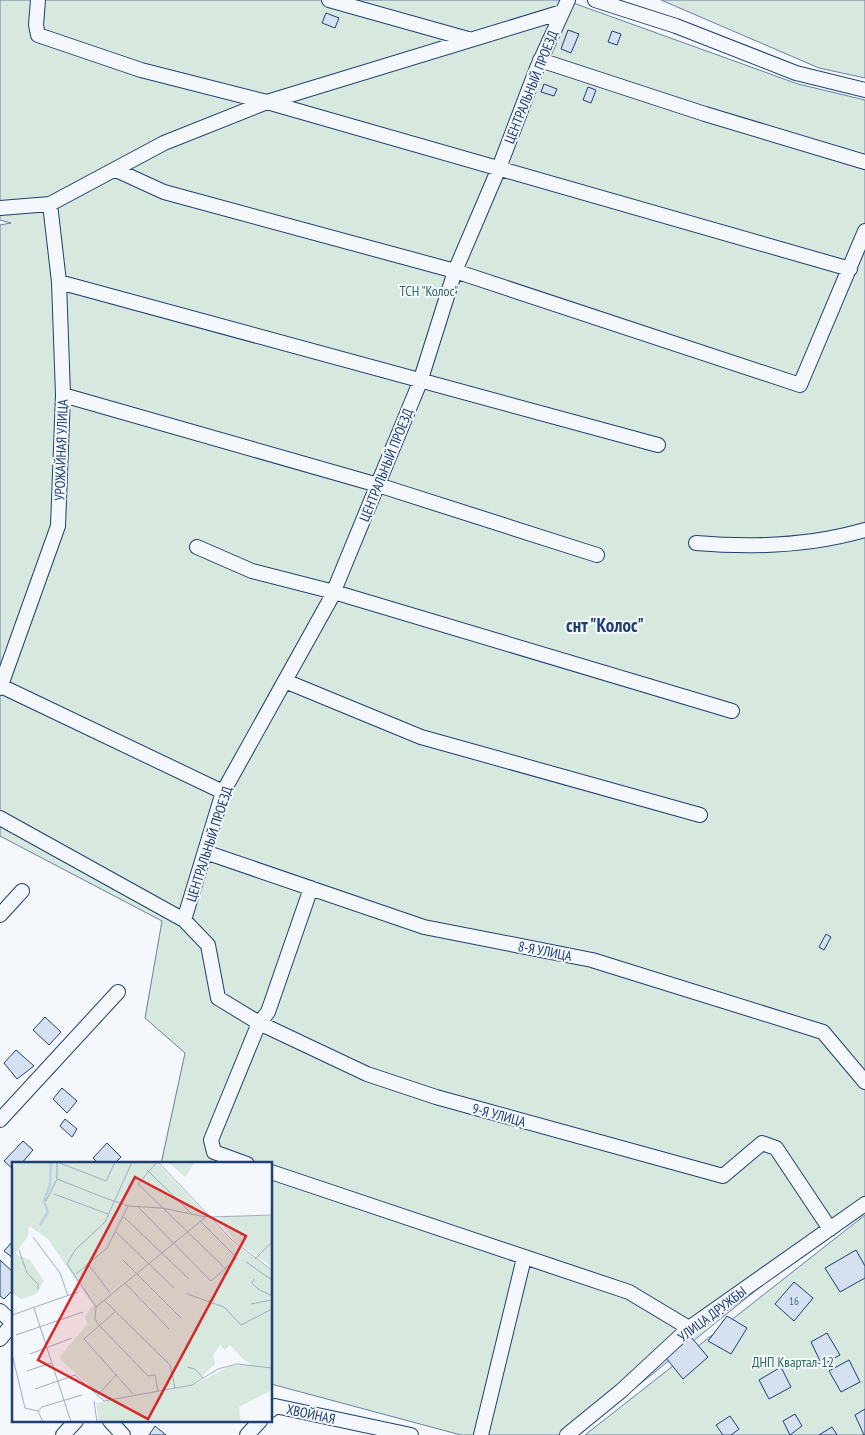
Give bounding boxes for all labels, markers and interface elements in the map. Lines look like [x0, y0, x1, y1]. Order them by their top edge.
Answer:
street label: ЦЕНТРАЛЬНЫЙ ПРОЕЗД [500, 27, 562, 146]
park label: ТСН "Колос" [400, 282, 458, 300]
street label: УРОЖАЙНАЯ УЛИЦА [50, 399, 72, 501]
street label: ЦЕНТРАЛЬНЫЙ ПРОЕЗД [355, 405, 417, 524]
district label: снт "Колос" [566, 613, 644, 637]
street label: ЦЕНТРАЛЬНЫЙ ПРОЕЗД [182, 784, 236, 904]
street label: 8-Я УЛИЦА [516, 937, 574, 965]
street label: 9-Я УЛИЦА [470, 1099, 528, 1131]
inset map [12, 1162, 272, 1422]
street label: УЛИЦА ДРУЖБЫ [674, 1282, 750, 1346]
house number: 16 [789, 1294, 799, 1308]
park label: ДНП Квартал-12 [752, 1353, 834, 1371]
street label: ХВОЙНАЯ [285, 1400, 337, 1428]

